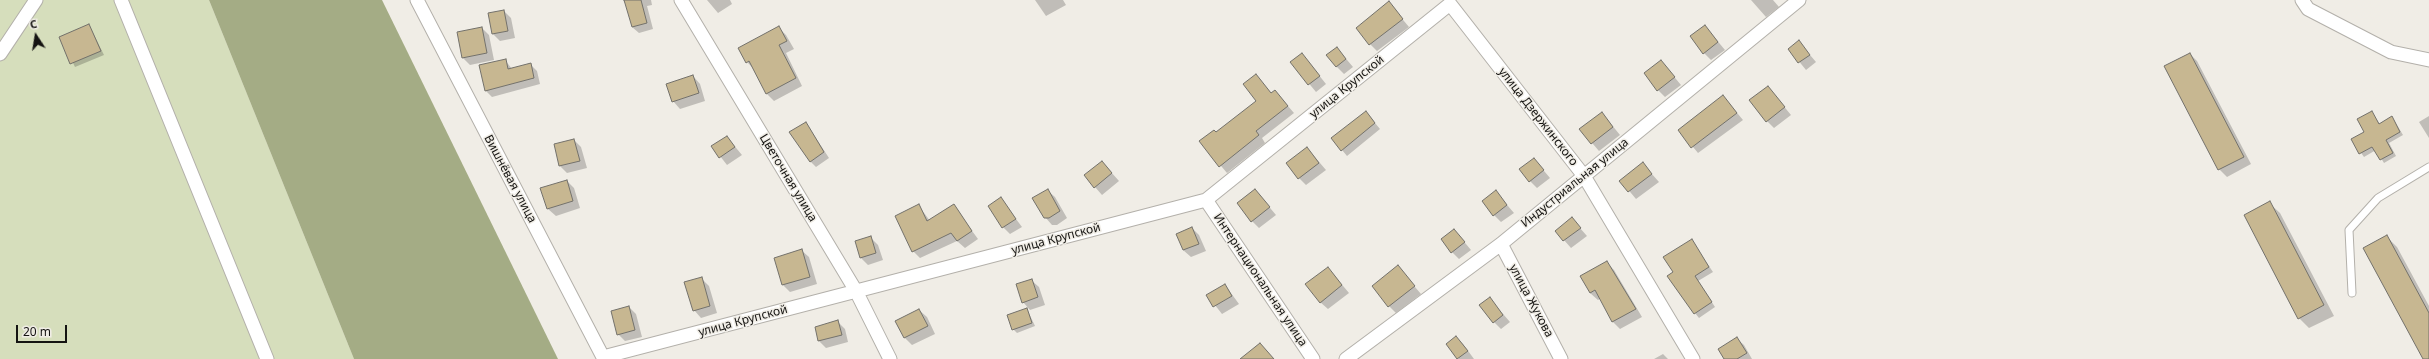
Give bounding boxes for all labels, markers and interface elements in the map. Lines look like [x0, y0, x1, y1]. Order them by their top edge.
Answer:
north arrow [16, 16, 56, 56]
text: С [28, 16, 38, 32]
street label: улица Крупской [1307, 53, 1387, 121]
street label: улица Дзержинского [1495, 65, 1581, 169]
street label: Цветочная улица [756, 132, 820, 224]
street label: Вишнёвая улица [481, 133, 539, 225]
street label: Индустриальная улица [1518, 135, 1632, 231]
street label: Интернациональная улица [1210, 211, 1310, 349]
street label: улица Крупской [1010, 220, 1102, 258]
street label: улица Жукова [1506, 262, 1556, 340]
street label: улица Крупской [697, 302, 789, 340]
scale bar [18, 317, 69, 343]
text: 20 m [23, 323, 51, 340]

